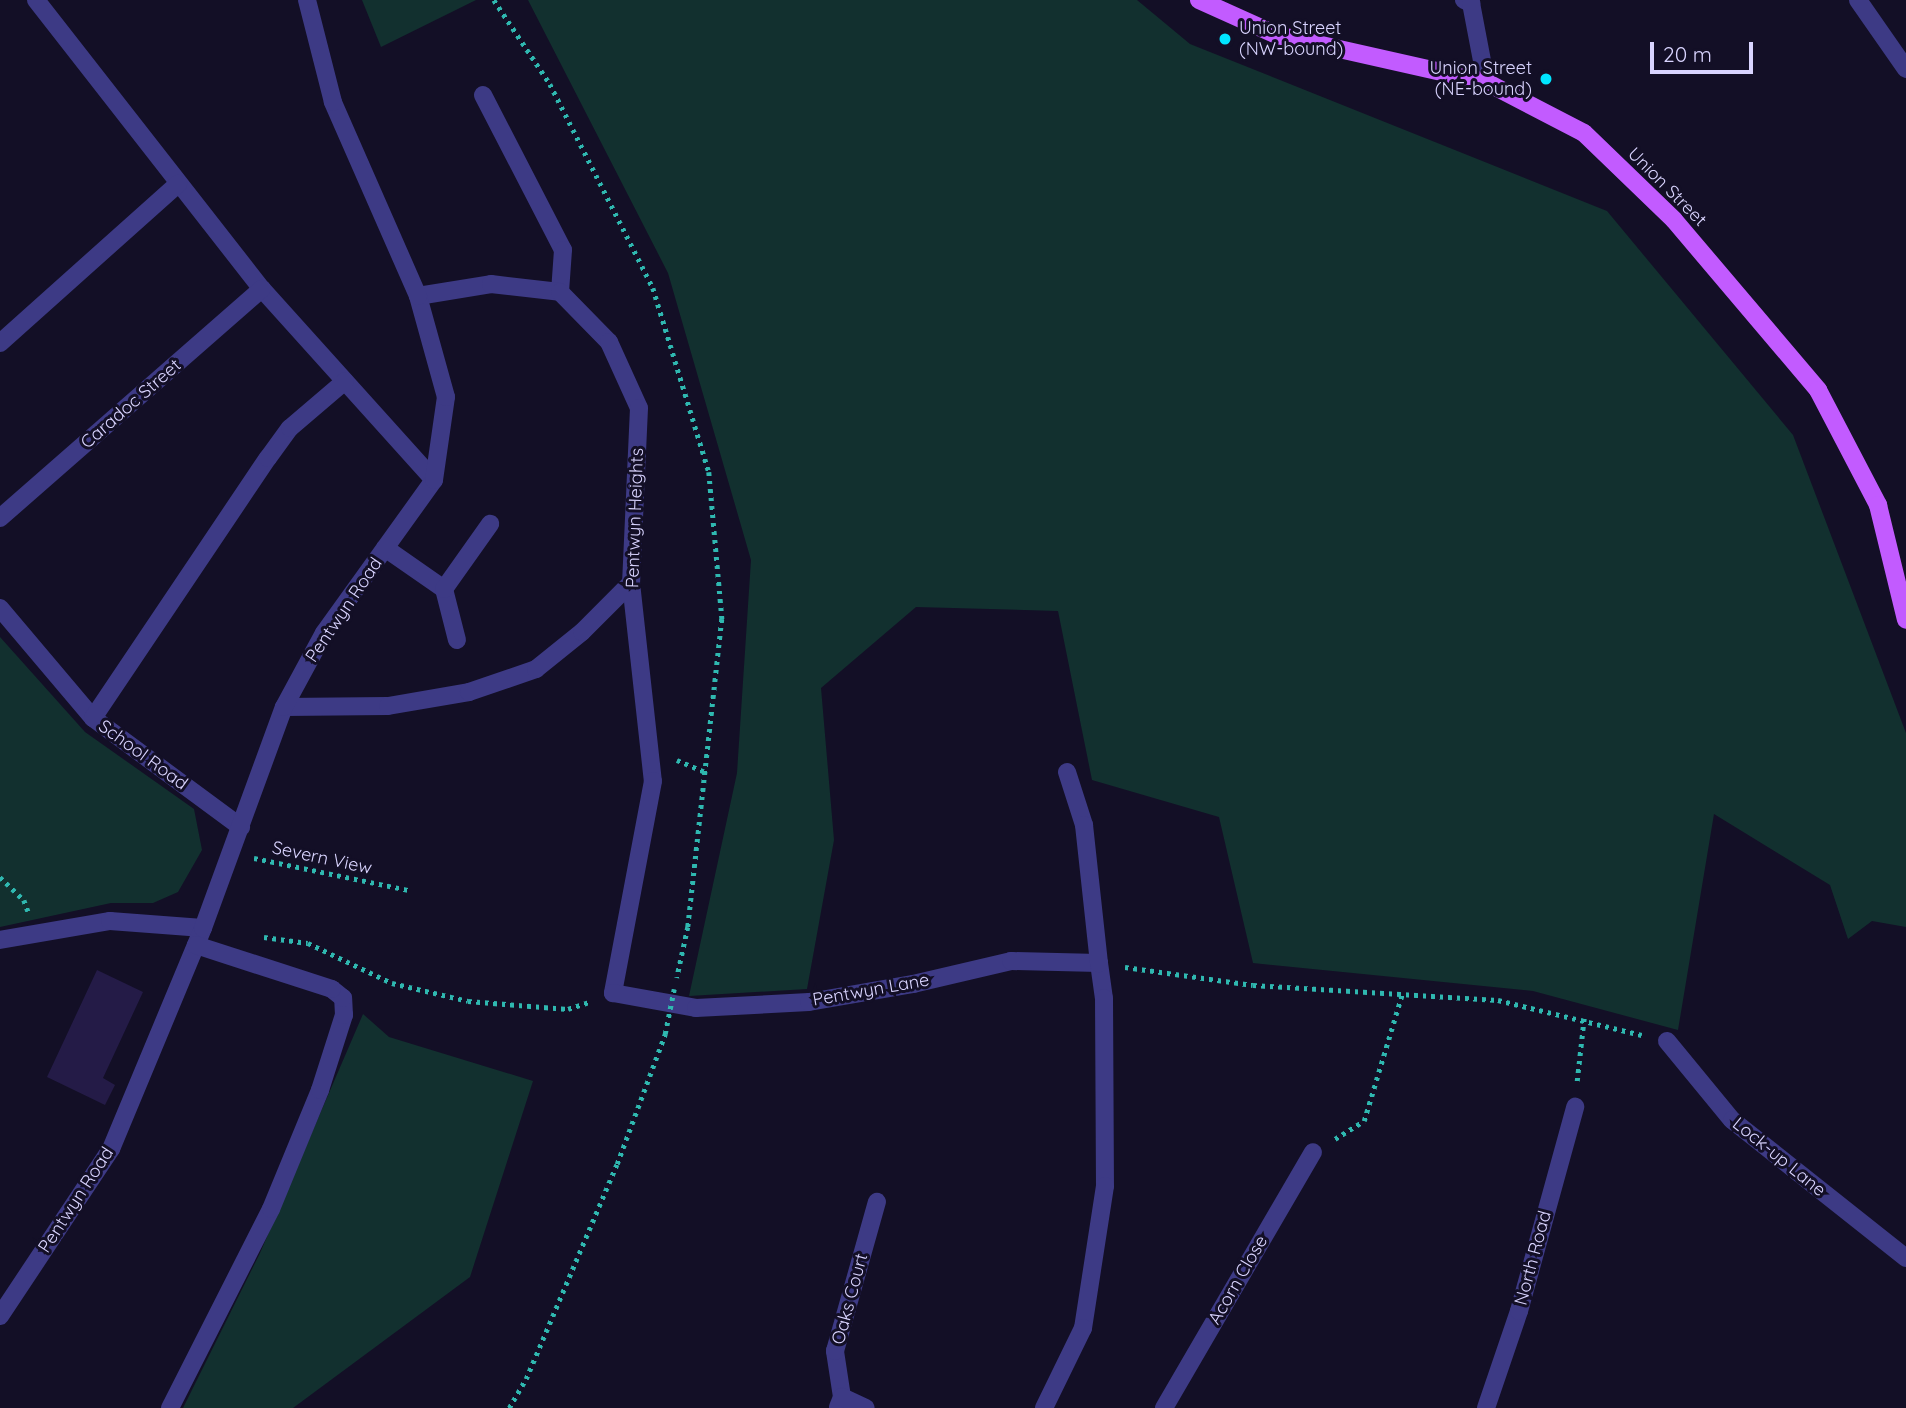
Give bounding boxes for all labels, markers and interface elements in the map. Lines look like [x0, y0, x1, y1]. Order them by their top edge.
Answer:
place label: Union Street (NW-bound) [1239, 18, 1343, 60]
scale bar [1654, 28, 1757, 72]
marker: Union Street (NW-bound) [1217, 31, 1233, 47]
text: 20 m [1663, 41, 1712, 67]
place label: Union Street (NE-bound) [1430, 58, 1532, 100]
marker: Union Street (NE-bound) [1538, 71, 1554, 87]
street label: Union Street [1623, 143, 1711, 231]
street label: Caradoc Street [77, 355, 185, 453]
street label: Pentwyn Heights [622, 447, 648, 589]
street label: Pentwyn Road [301, 554, 387, 666]
street label: School Road [94, 715, 192, 795]
street label: Severn View [270, 837, 374, 879]
street label: Pentwyn Lane [811, 969, 931, 1011]
street label: Lock-up Lane [1728, 1113, 1830, 1201]
street label: Pentwyn Road [34, 1143, 118, 1257]
street label: North Road [1510, 1208, 1556, 1308]
street label: Acorn Close [1204, 1232, 1272, 1328]
street label: Oaks Court [827, 1251, 873, 1347]

